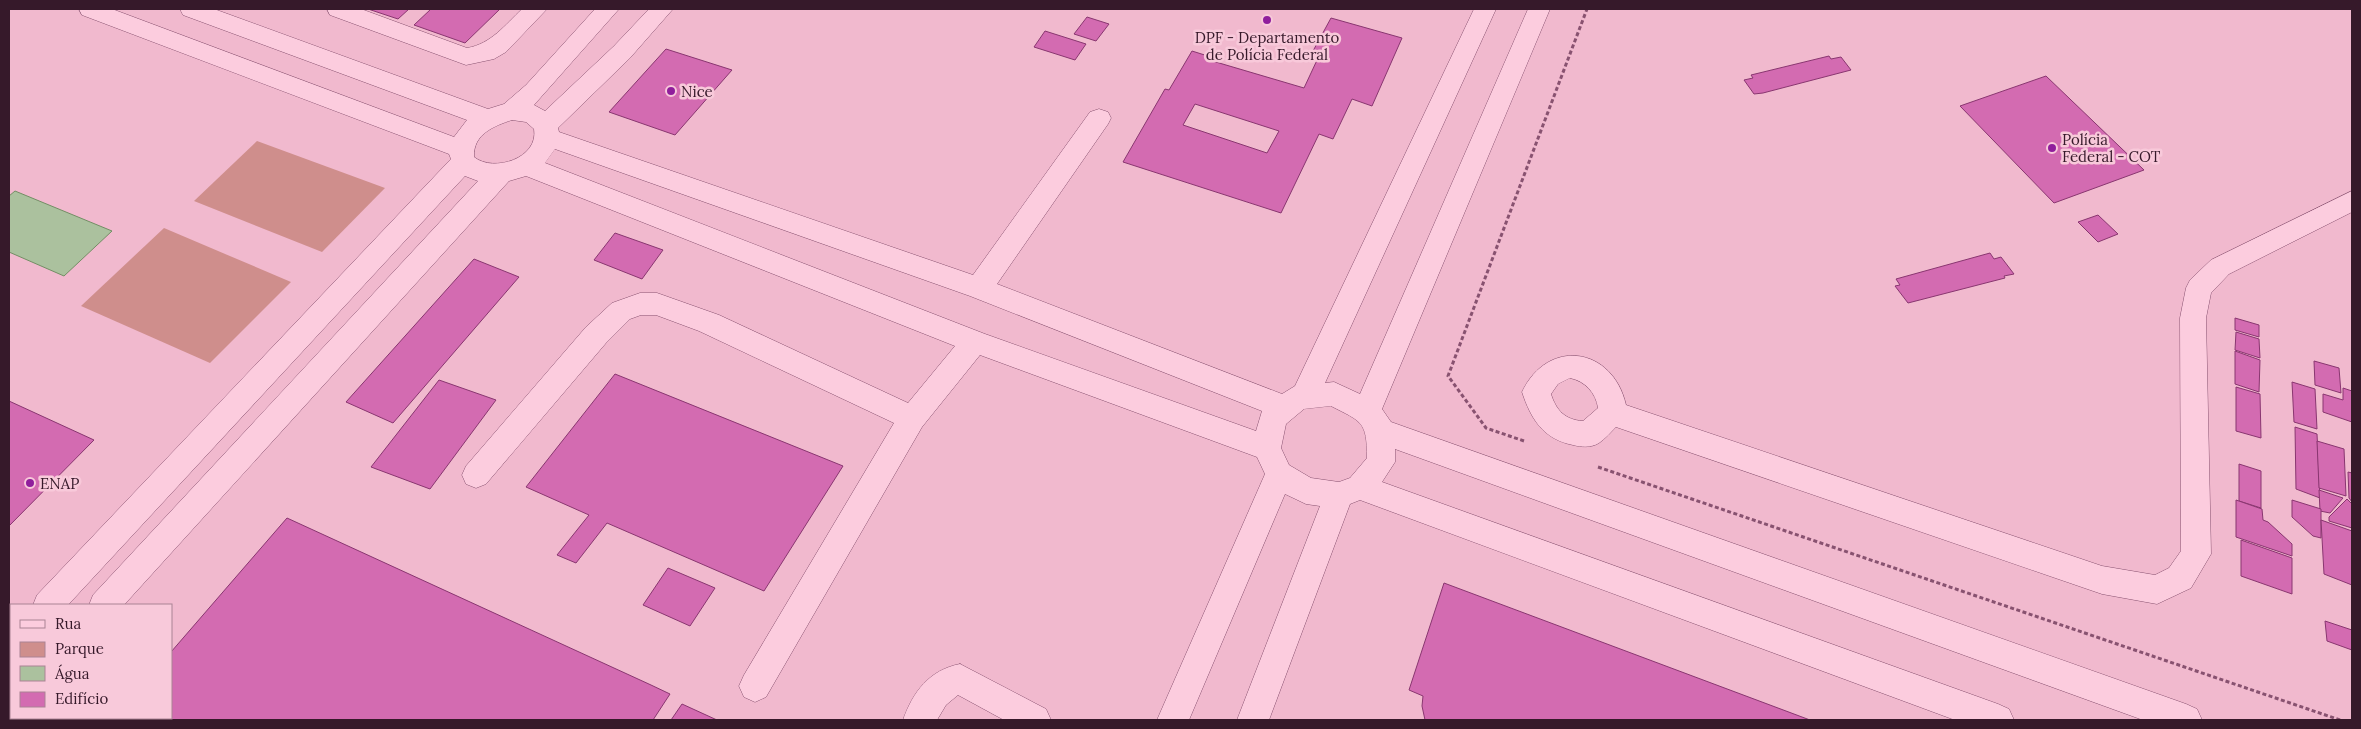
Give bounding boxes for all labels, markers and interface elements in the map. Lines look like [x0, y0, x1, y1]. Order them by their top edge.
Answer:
marker: DPF - Departamento de Polícia Federal [1261, 14, 1273, 26]
place label: DPF - Departamento de Polícia Federal [1195, 28, 1340, 64]
place label: Nice [681, 82, 713, 101]
marker: Nice [665, 85, 677, 97]
place label: Polícia Federal - COT [2062, 130, 2161, 166]
marker: Polícia Federal - COT [2046, 142, 2058, 154]
place label: ENAP [40, 474, 79, 493]
marker: ENAP [24, 477, 36, 489]
legend [10, 604, 172, 719]
text: Rua [55, 614, 81, 633]
text: Parque [55, 639, 104, 658]
text: Água [54, 664, 90, 683]
text: Edifício [55, 689, 108, 708]

